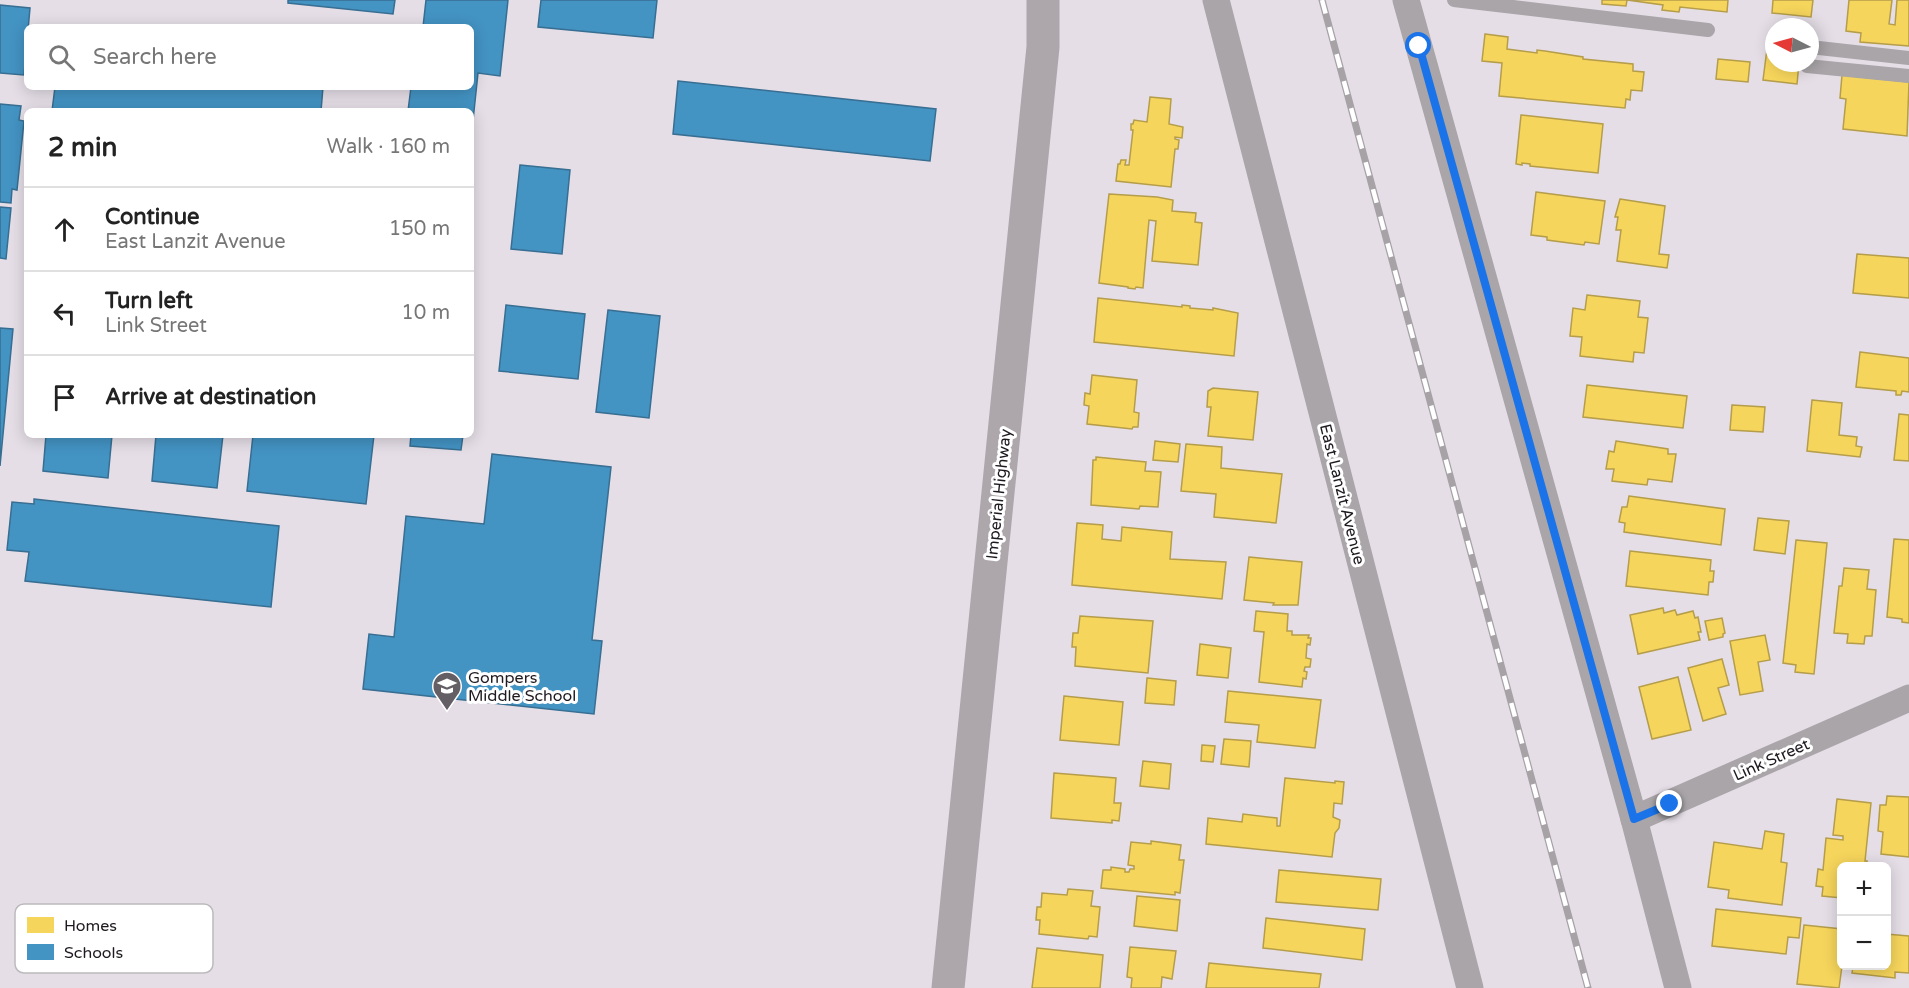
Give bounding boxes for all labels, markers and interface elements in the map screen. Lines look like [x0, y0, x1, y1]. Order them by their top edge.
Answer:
north arrow [1765, 18, 1819, 72]
search box [24, 24, 474, 90]
route start [1405, 32, 1431, 58]
icon: search [45, 41, 78, 74]
text: Search here [93, 44, 217, 70]
text: 2 min [48, 132, 117, 163]
text: Walk · 160 m [327, 135, 450, 159]
text: Continue [105, 204, 200, 230]
icon: ahead [48, 213, 81, 246]
text: 150 m [389, 217, 450, 241]
text: East Lanzit Avenue [105, 230, 286, 254]
text: Turn left [105, 288, 193, 314]
icon: left [48, 297, 81, 330]
text: 10 m [401, 301, 450, 325]
text: Link Street [105, 314, 207, 338]
icon: arrive [48, 381, 81, 414]
text: Arrive at destination [105, 384, 316, 410]
street label: East Lanzit Avenue [1315, 422, 1369, 567]
street label: Imperial Highway [982, 427, 1016, 560]
place label: Gompers Middle School [468, 668, 576, 706]
school or university icon: Gompers Middle School [431, 670, 463, 712]
street label: Link Street [1730, 734, 1813, 786]
route end [1656, 790, 1682, 816]
map controls [1837, 862, 1891, 970]
button: + [1837, 862, 1891, 916]
legend [15, 904, 213, 973]
text: Homes [64, 916, 117, 936]
button: − [1837, 916, 1891, 970]
text: Schools [64, 943, 123, 963]

